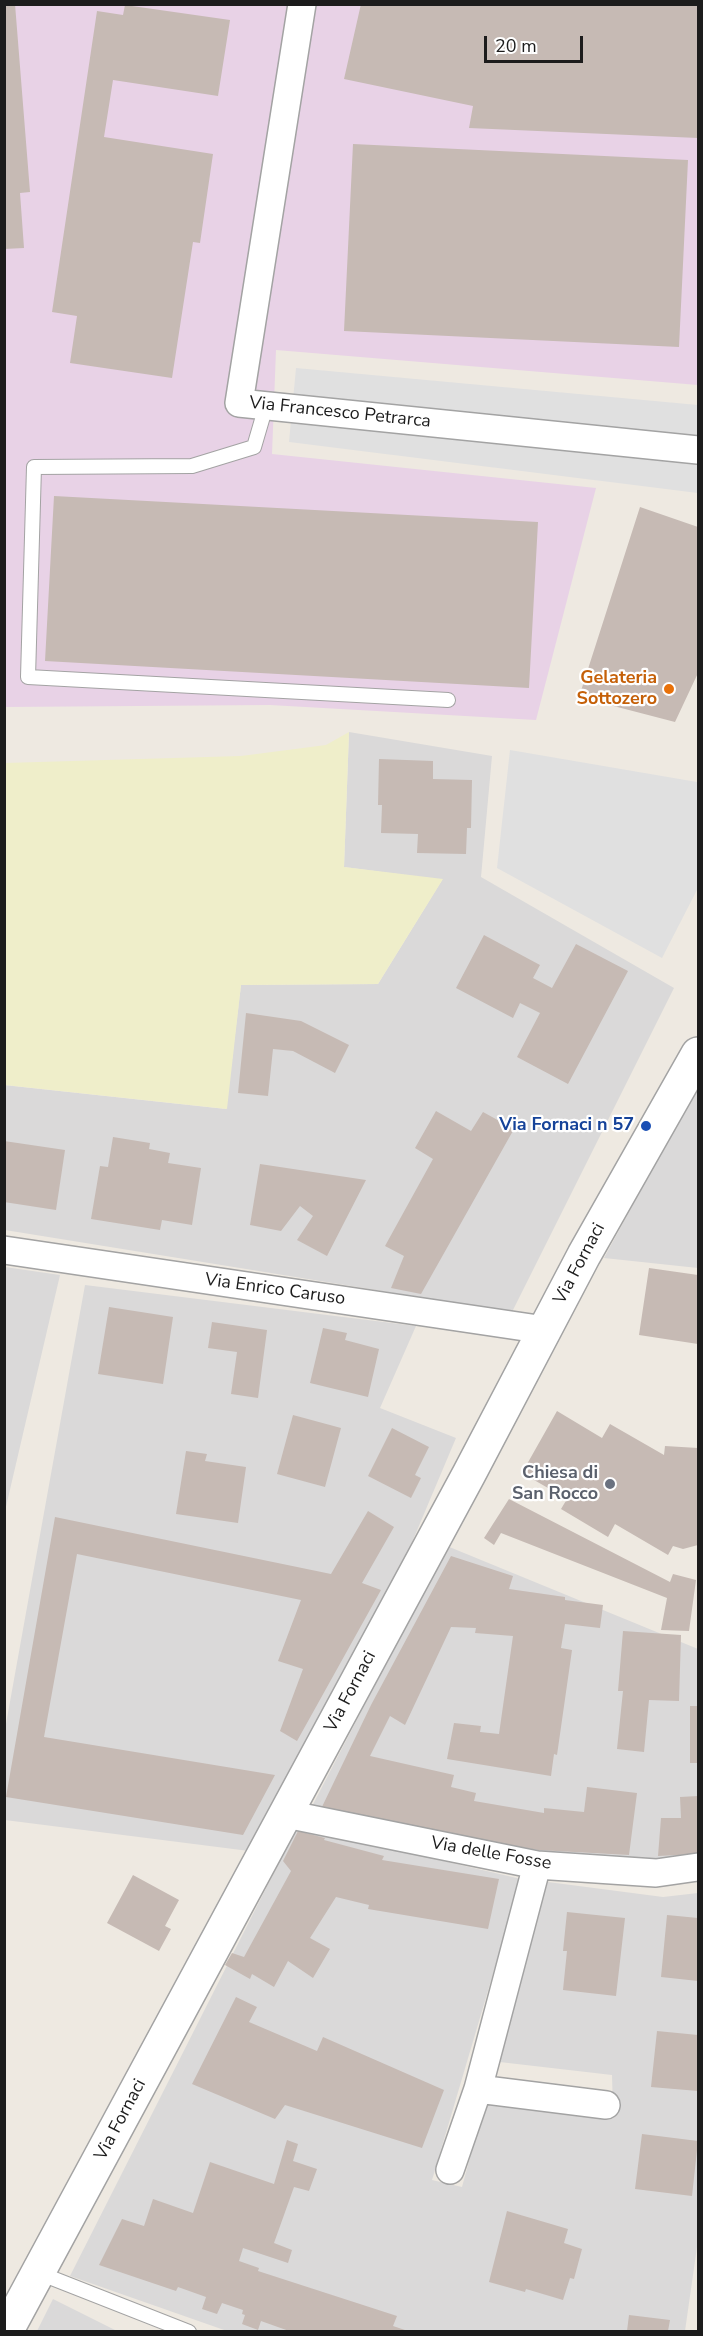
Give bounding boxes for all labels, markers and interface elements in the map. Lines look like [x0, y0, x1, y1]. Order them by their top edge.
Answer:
scale bar [487, 24, 586, 62]
text: 20 m [495, 34, 537, 58]
street label: Via Francesco Petrarca [248, 393, 432, 433]
place label: Gelateria Sottozero [577, 668, 657, 710]
marker: Gelateria Sottozero [662, 682, 676, 696]
place label: Via Fornaci n 57 [499, 1115, 634, 1137]
marker: Via Fornaci n 57 [639, 1119, 653, 1133]
street label: Via Fornaci [550, 1220, 610, 1308]
street label: Via Enrico Caruso [203, 1269, 347, 1311]
place label: Chiesa di San Rocco [512, 1463, 598, 1506]
marker: Chiesa di San Rocco [603, 1477, 617, 1491]
street label: Via Fornaci [321, 1648, 381, 1736]
street label: Via delle Fosse [429, 1833, 553, 1875]
street label: Via Fornaci [91, 2076, 151, 2164]

